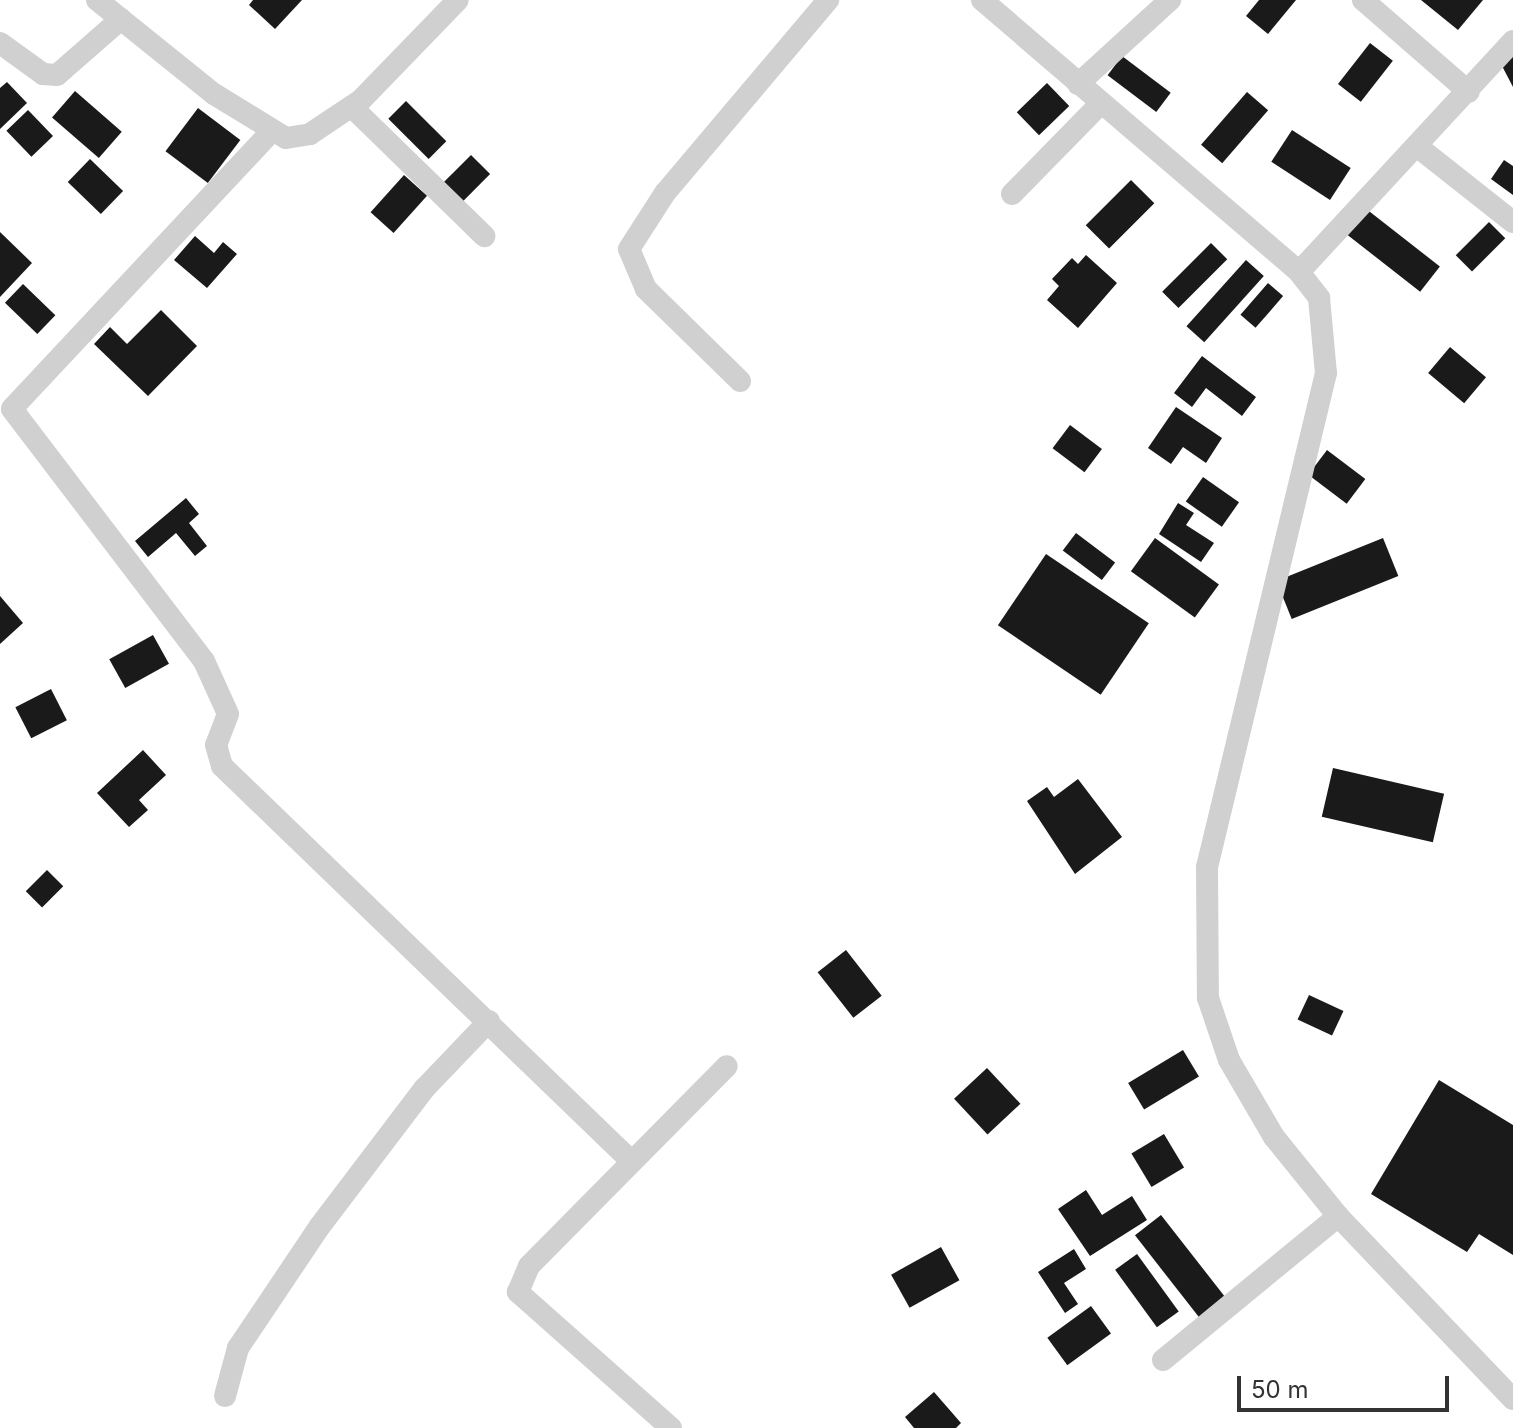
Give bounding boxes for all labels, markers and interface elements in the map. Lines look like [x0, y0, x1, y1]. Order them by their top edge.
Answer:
scale bar [1241, 1360, 1453, 1410]
text: 50 m [1251, 1375, 1309, 1404]

